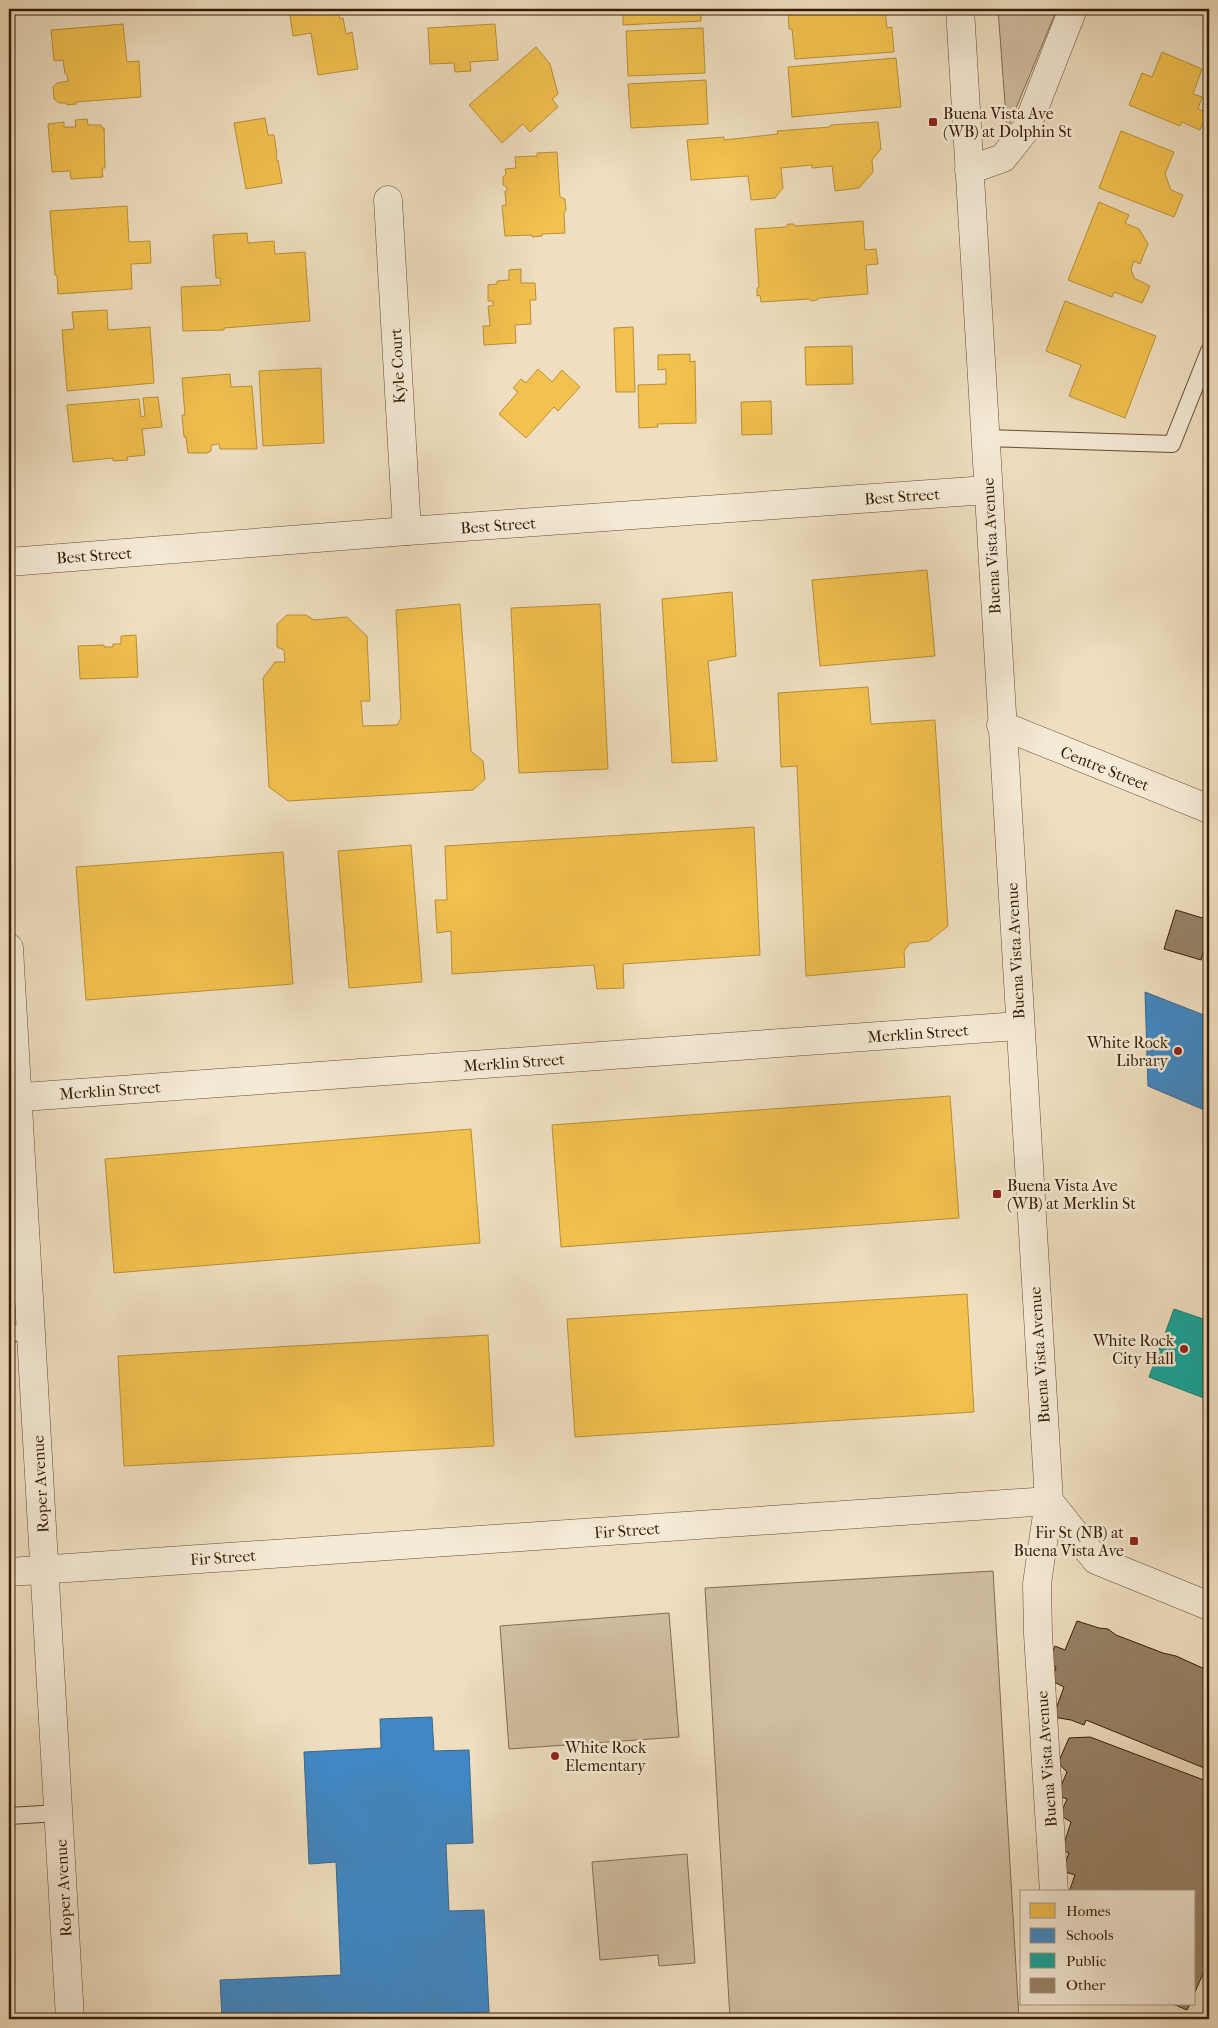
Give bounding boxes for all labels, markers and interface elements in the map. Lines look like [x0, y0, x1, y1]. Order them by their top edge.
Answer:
place label: Buena Vista Ave (WB) at Dolphin St [943, 104, 1073, 141]
marker: Buena Vista Ave (WB) at Dolphin St [927, 116, 939, 128]
street label: Kyle Court [386, 327, 409, 404]
street label: Buena Vista Avenue [978, 477, 1005, 615]
street label: Best Street [864, 484, 941, 509]
street label: Best Street [460, 513, 537, 538]
street label: Best Street [56, 543, 133, 568]
street label: Centre Street [1058, 742, 1152, 795]
street label: Buena Vista Avenue [1002, 882, 1029, 1020]
street label: Merklin Street [867, 1020, 970, 1047]
place label: White Rock Library [1086, 1033, 1169, 1070]
marker: White Rock Library [1172, 1045, 1184, 1057]
street label: Merklin Street [463, 1049, 566, 1076]
street label: Merklin Street [59, 1077, 162, 1104]
place label: Buena Vista Ave (WB) at Merklin St [1007, 1176, 1136, 1213]
marker: Buena Vista Ave (WB) at Merklin St [991, 1188, 1003, 1200]
street label: Buena Vista Avenue [1025, 1286, 1054, 1424]
place label: White Rock City Hall [1092, 1331, 1175, 1368]
marker: White Rock City Hall [1178, 1343, 1190, 1355]
street label: Roper Avenue [28, 1434, 53, 1533]
street label: Fir Street [594, 1519, 661, 1542]
place label: Fir St (NB) at Buena Vista Ave [1013, 1523, 1124, 1560]
marker: Fir St (NB) at Buena Vista Ave [1128, 1535, 1140, 1547]
street label: Fir Street [190, 1546, 257, 1569]
street label: Buena Vista Avenue [1032, 1690, 1061, 1828]
place label: White Rock Elementary [564, 1738, 647, 1775]
marker: White Rock Elementary [549, 1750, 561, 1762]
street label: Roper Avenue [51, 1838, 76, 1937]
legend [1020, 1890, 1196, 2006]
text: Homes [1066, 1902, 1111, 1920]
text: Schools [1066, 1926, 1114, 1944]
text: Public [1066, 1952, 1107, 1970]
text: Other [1066, 1976, 1106, 1994]

